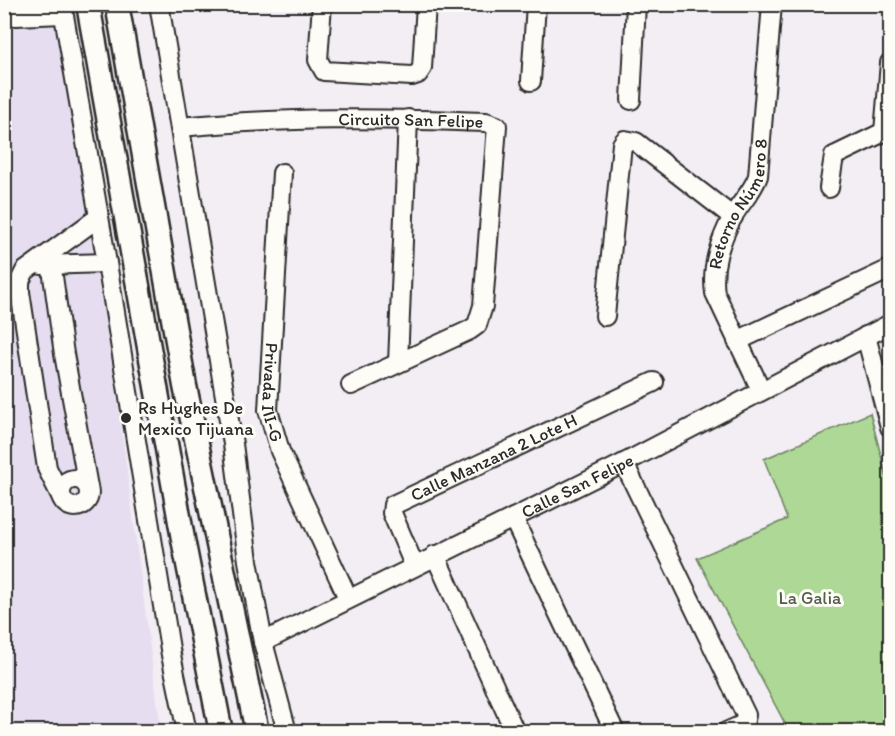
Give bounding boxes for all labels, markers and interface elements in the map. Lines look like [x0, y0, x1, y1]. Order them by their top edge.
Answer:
street label: Circuito San Felipe [338, 108, 484, 133]
street label: Retorno Número 8 [704, 138, 772, 271]
street label: Privada III-G [257, 342, 288, 444]
place label: Rs Hughes De Mexico Tijuana [138, 397, 254, 440]
street label: Calle Manzana 2 Lote H [407, 409, 581, 506]
marker: Rs Hughes De Mexico Tijuana [119, 411, 133, 425]
street label: Calle San Felipe [518, 449, 637, 523]
park label: La Galia [779, 587, 842, 609]

